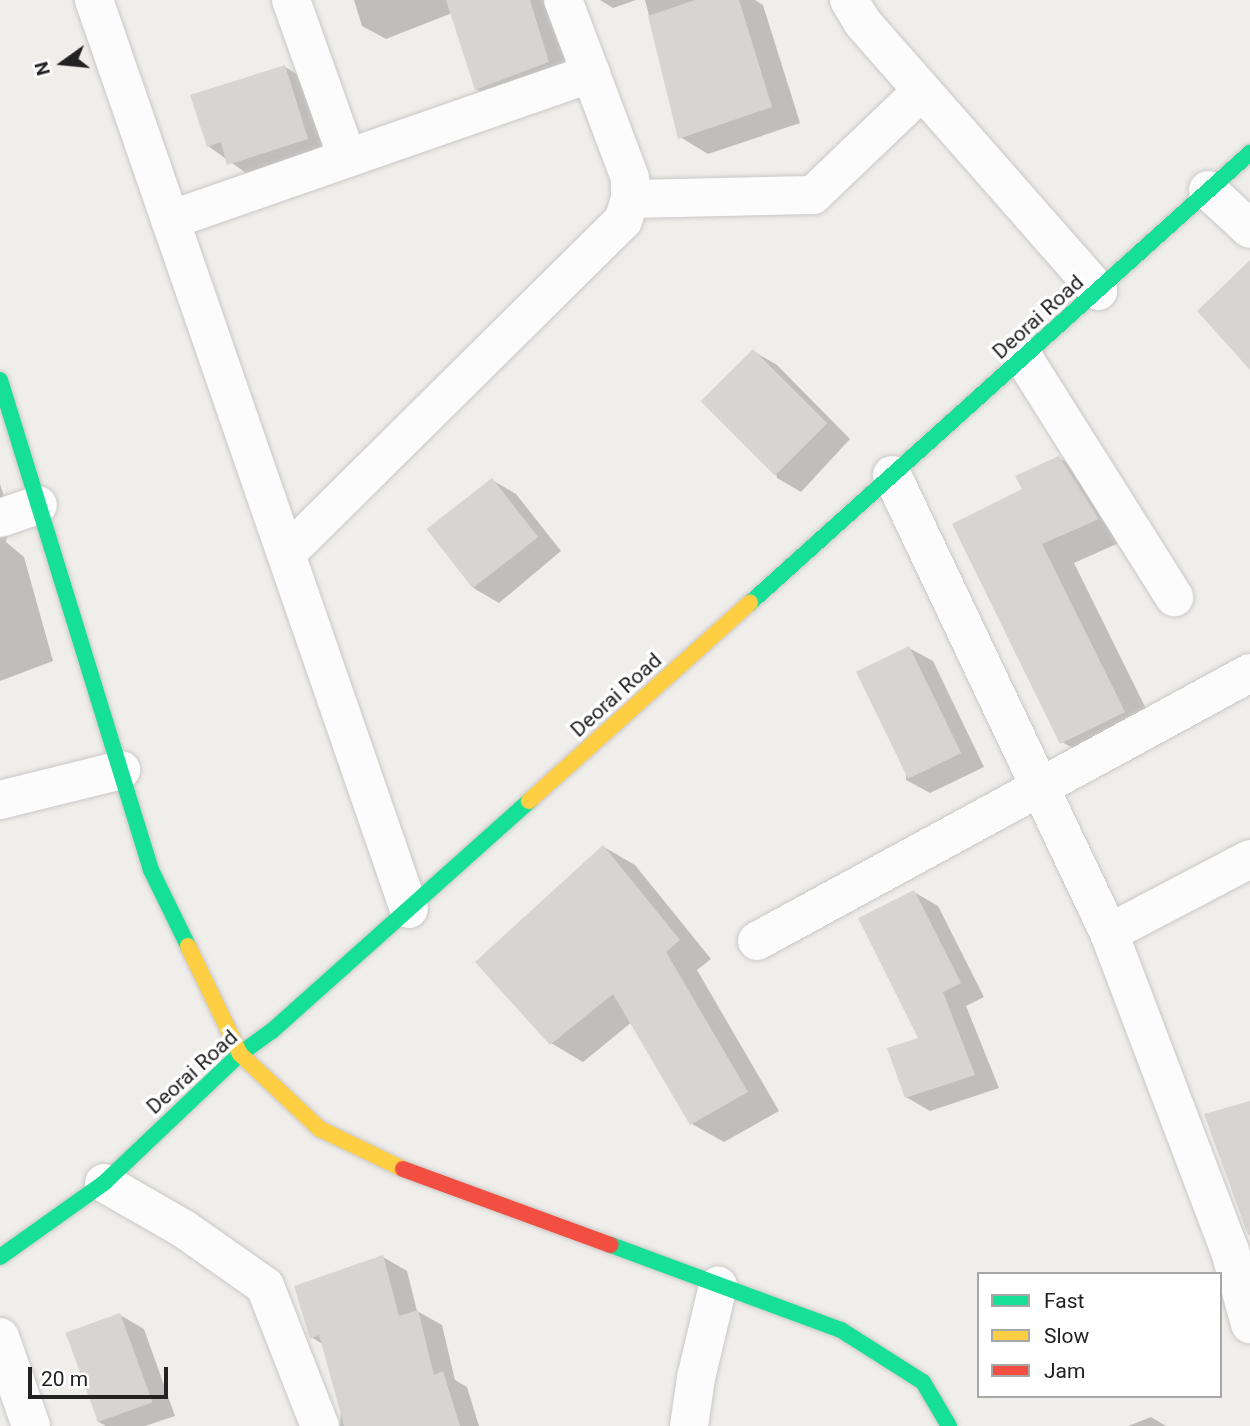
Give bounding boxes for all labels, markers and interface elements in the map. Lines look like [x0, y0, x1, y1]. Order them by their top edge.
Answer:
north arrow [28, 28, 98, 98]
text: N [29, 59, 55, 78]
street label: Deorai Road [987, 270, 1089, 364]
street label: Deorai Road [565, 648, 667, 742]
street label: Deorai Road [141, 1025, 243, 1119]
legend [977, 1272, 1222, 1398]
text: Fast [1044, 1289, 1084, 1313]
text: Slow [1044, 1324, 1089, 1348]
scale bar [32, 1352, 172, 1396]
text: Jam [1044, 1359, 1085, 1383]
text: 20 m [41, 1367, 88, 1391]

